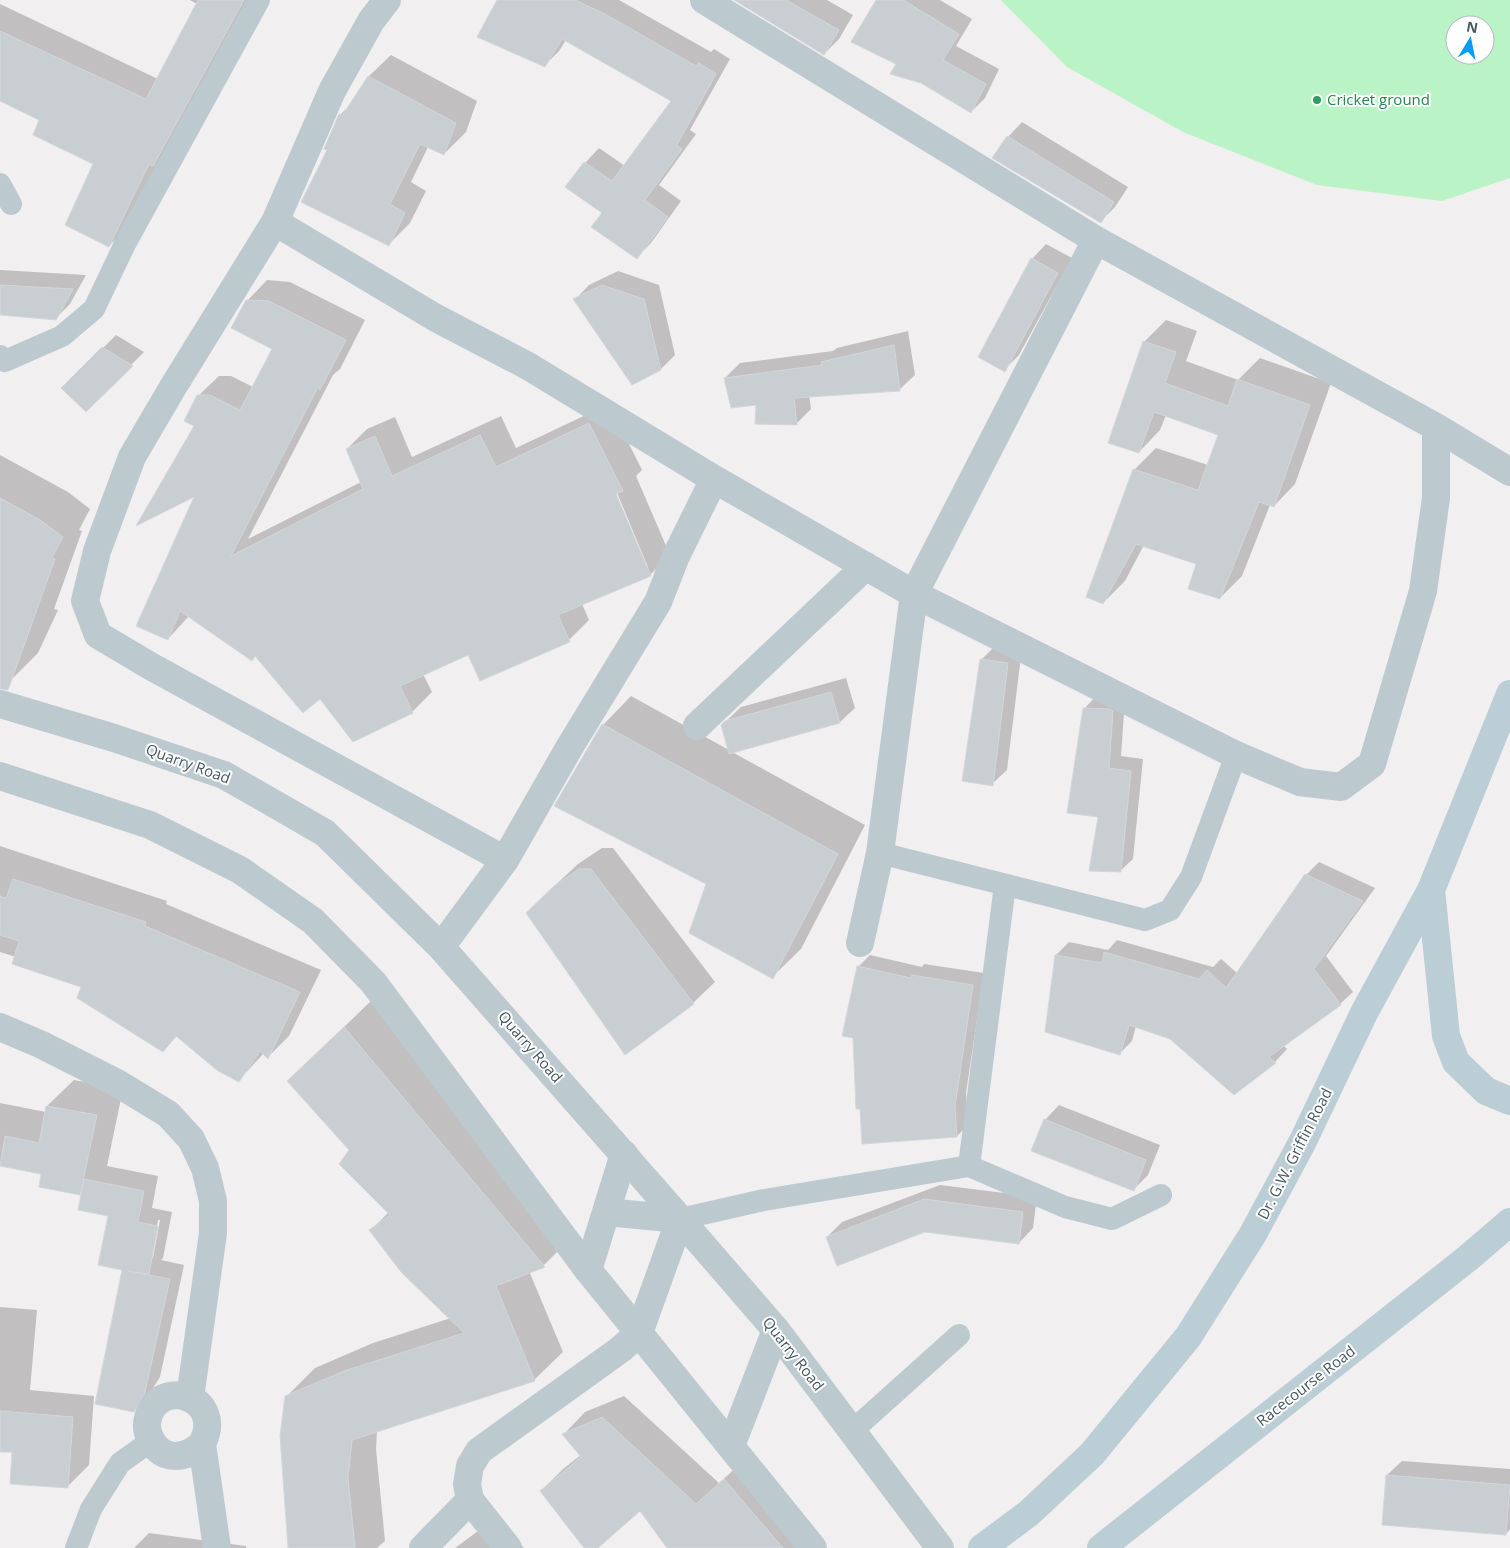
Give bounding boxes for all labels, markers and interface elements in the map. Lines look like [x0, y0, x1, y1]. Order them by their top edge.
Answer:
north arrow [1445, 15, 1495, 65]
text: N [1465, 16, 1480, 37]
place label: Cricket ground [1327, 89, 1430, 109]
marker: Cricket ground [1311, 94, 1323, 106]
street label: Quarry Road [143, 738, 233, 788]
street label: Quarry Road [494, 1006, 567, 1086]
street label: Dr. G.W. Griffin Road [1252, 1084, 1336, 1223]
street label: Quarry Road [759, 1312, 829, 1394]
street label: Racecourse Road [1252, 1340, 1359, 1430]

